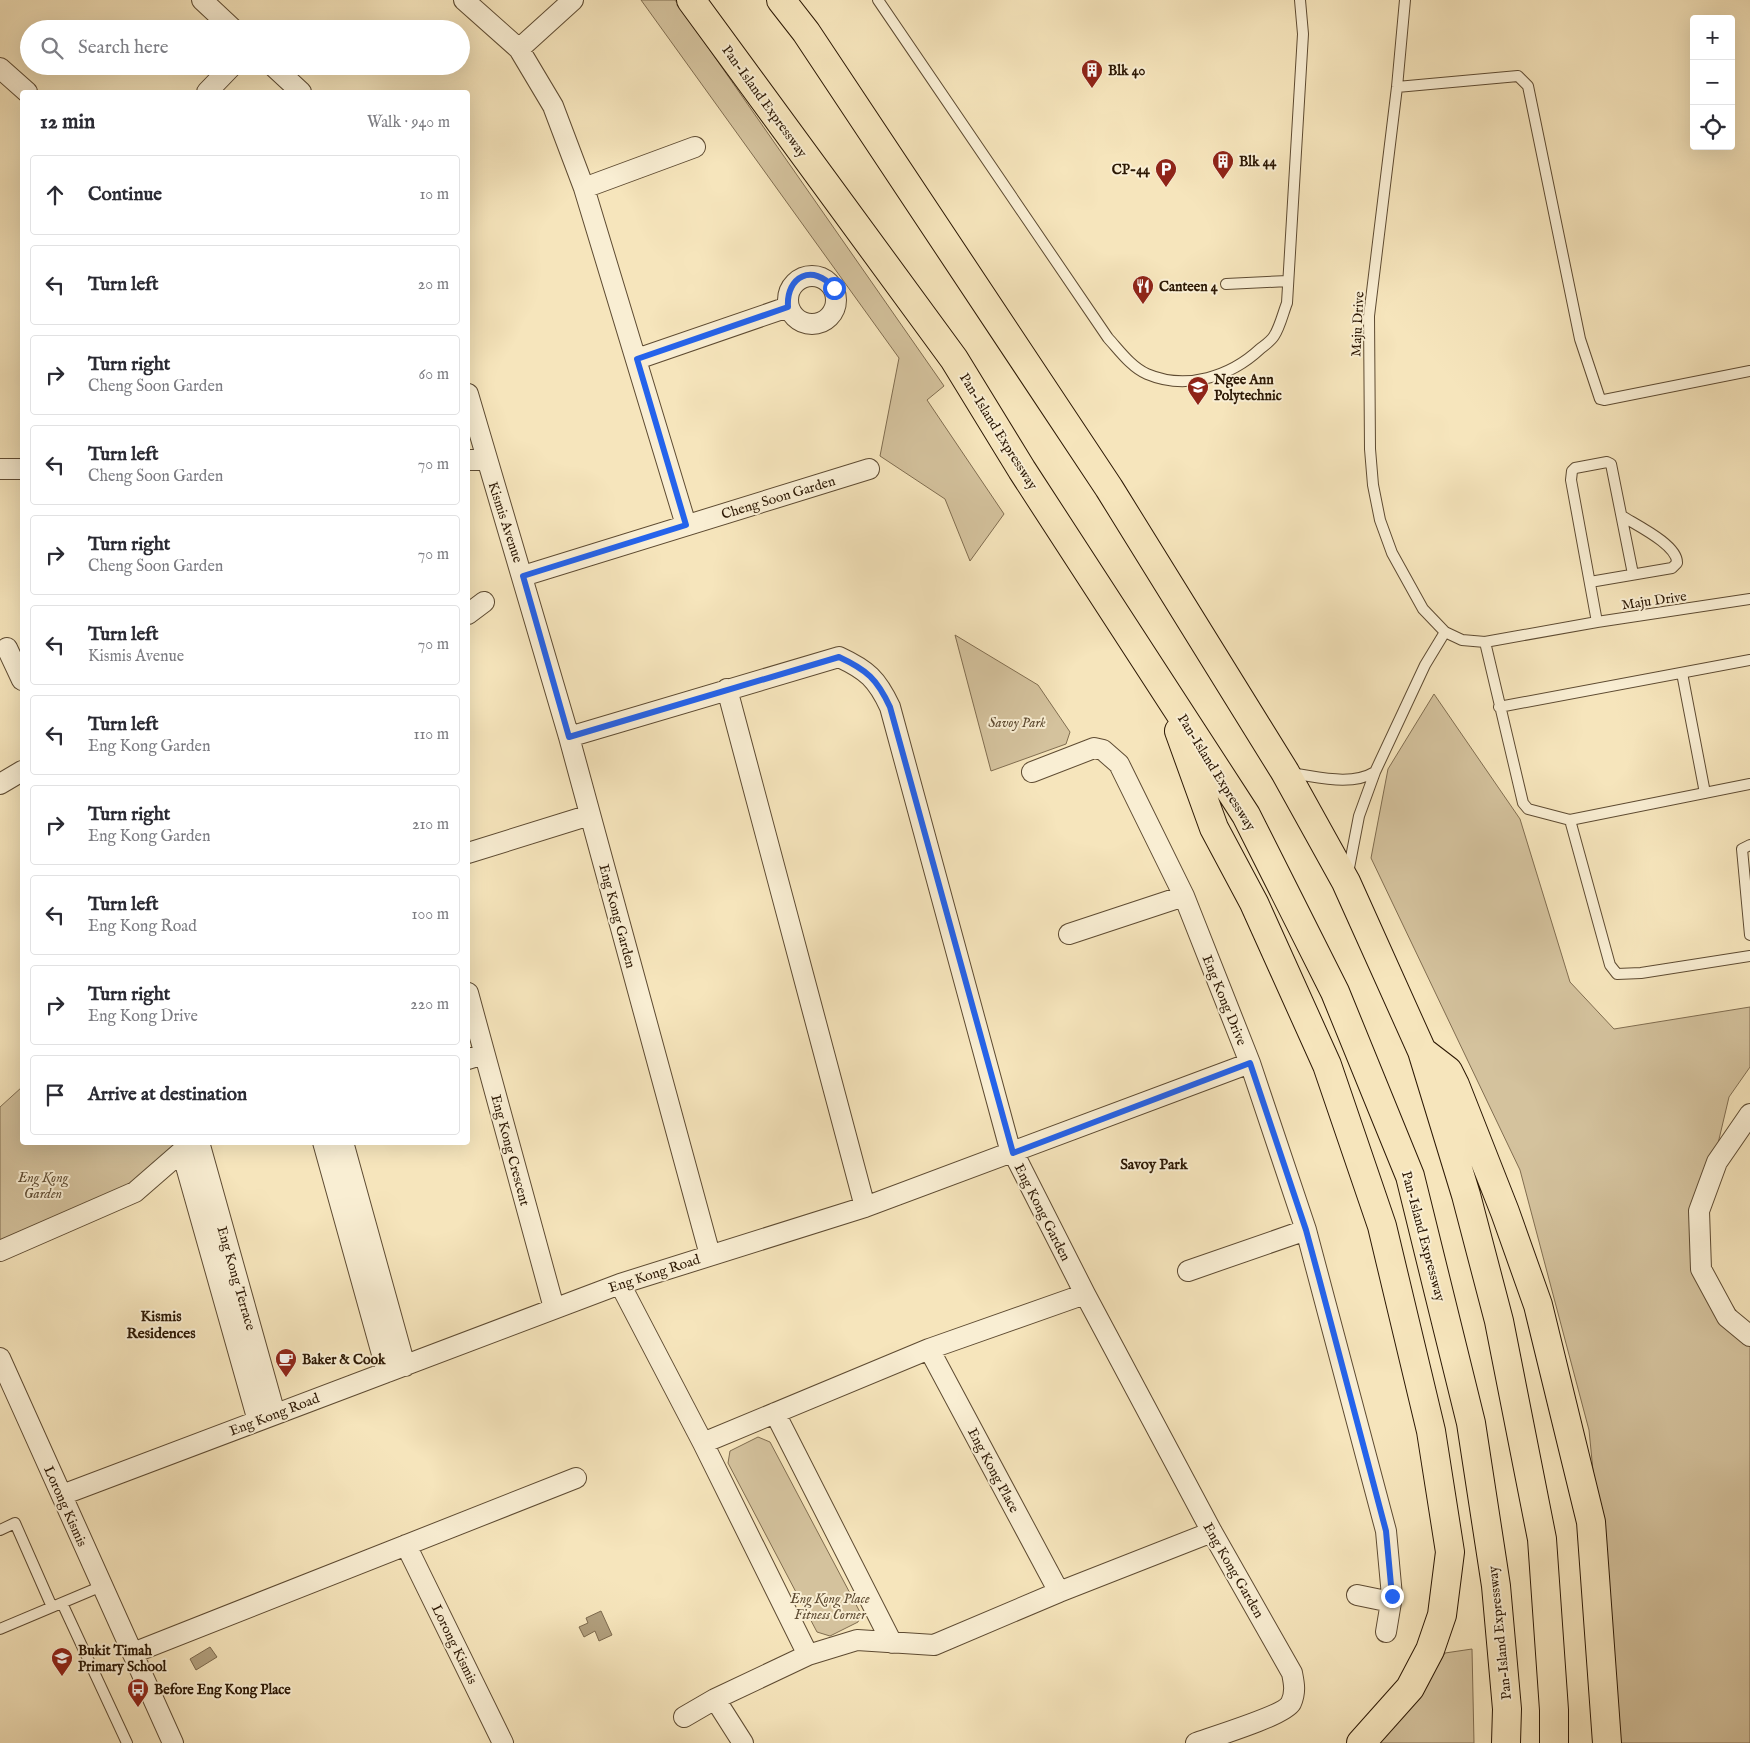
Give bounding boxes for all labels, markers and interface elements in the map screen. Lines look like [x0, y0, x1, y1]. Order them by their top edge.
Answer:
map controls [1690, 15, 1735, 150]
button: + [1690, 15, 1735, 60]
search box [20, 20, 470, 75]
icon: search [38, 34, 66, 62]
text: Search here [78, 36, 169, 60]
street label: Pan-Island Expressway [717, 42, 811, 161]
building icon: Blk 40 [1080, 58, 1104, 89]
button: − [1690, 60, 1735, 105]
place label: Blk 40 [1108, 62, 1146, 80]
button: locate [1690, 105, 1735, 150]
text: 12 min [40, 109, 95, 136]
text: Walk · 940 m [367, 113, 450, 133]
building icon: Blk 44 [1211, 149, 1235, 180]
place label: Blk 44 [1239, 153, 1278, 171]
parking icon: CP-44 [1154, 157, 1178, 188]
place label: CP-44 [1112, 161, 1151, 179]
icon: ahead [41, 181, 69, 209]
text: Continue [88, 183, 162, 207]
text: 10 m [419, 185, 449, 205]
icon: left [41, 271, 69, 299]
text: Turn left [88, 273, 159, 297]
restaurant icon: Canteen 4 [1131, 274, 1155, 305]
text: 20 m [418, 275, 449, 295]
route start [823, 277, 846, 300]
place label: Canteen 4 [1159, 278, 1219, 296]
street label: Maju Drive [1347, 290, 1369, 357]
text: Turn right [88, 353, 170, 377]
icon: right [41, 361, 69, 389]
text: 60 m [419, 365, 449, 385]
street label: Pan-Island Expressway [955, 370, 1041, 493]
place label: Ngee Ann Polytechnic [1213, 371, 1282, 405]
school or university icon: Ngee Ann Polytechnic [1186, 375, 1210, 406]
text: Cheng Soon Garden [88, 377, 223, 397]
text: Turn left [88, 443, 159, 467]
icon: left [41, 451, 69, 479]
text: 70 m [418, 455, 449, 475]
text: Cheng Soon Garden [88, 467, 223, 487]
street label: Cheng Soon Garden [719, 472, 838, 524]
street label: Kismis Avenue [483, 480, 527, 566]
text: Turn right [88, 533, 170, 557]
icon: right [41, 541, 69, 569]
text: 70 m [418, 545, 449, 565]
text: Cheng Soon Garden [88, 557, 223, 577]
street label: Maju Drive [1620, 587, 1688, 614]
text: Turn left [88, 623, 159, 647]
icon: left [41, 631, 69, 659]
text: 70 m [418, 635, 449, 655]
text: Kismis Avenue [88, 647, 184, 667]
street label: Pan-Island Expressway [1173, 711, 1259, 834]
text: Turn left [88, 713, 159, 737]
park label: Savoy Park [988, 714, 1046, 732]
icon: left [41, 721, 69, 749]
text: 110 m [413, 725, 449, 745]
text: Eng Kong Garden [88, 737, 210, 757]
text: Turn right [88, 803, 170, 827]
icon: right [41, 811, 69, 839]
text: 210 m [412, 815, 449, 835]
text: Eng Kong Garden [88, 827, 210, 847]
street label: Eng Kong Garden [594, 862, 640, 971]
text: Turn left [88, 893, 159, 917]
icon: left [41, 901, 69, 929]
text: 100 m [412, 905, 449, 925]
text: Eng Kong Road [88, 917, 197, 937]
street label: Eng Kong Drive [1198, 952, 1251, 1049]
text: Turn right [88, 983, 170, 1007]
icon: right [41, 991, 69, 1019]
text: 220 m [410, 995, 449, 1015]
text: Eng Kong Drive [88, 1007, 198, 1027]
icon: arrive [41, 1081, 69, 1109]
text: Arrive at destination [88, 1083, 247, 1107]
street label: Eng Kong Crescent [487, 1093, 534, 1208]
district label: Savoy Park [1120, 1155, 1189, 1174]
street label: Eng Kong Garden [1010, 1161, 1075, 1265]
park label: Eng Kong Garden [17, 1169, 69, 1203]
street label: Pan-Island Expressway [1397, 1169, 1449, 1304]
street label: Eng Kong Terrace [213, 1224, 260, 1333]
street label: Eng Kong Road [606, 1251, 703, 1297]
district label: Kismis Residences [127, 1307, 196, 1343]
cafe icon: Baker & Cook [274, 1347, 298, 1378]
place label: Baker & Cook [302, 1351, 386, 1369]
street label: Eng Kong Road [227, 1389, 322, 1440]
street label: Eng Kong Place [963, 1425, 1023, 1517]
street label: Lorong Kismis [39, 1463, 91, 1550]
street label: Eng Kong Garden [1199, 1520, 1268, 1622]
street label: Pan-Island Expressway [1484, 1565, 1516, 1701]
route end [1381, 1585, 1404, 1608]
park label: Eng Kong Place Fitness Corner [789, 1590, 870, 1624]
street label: Lorong Kismis [427, 1602, 481, 1687]
place label: Bukit Timah Primary School [78, 1642, 168, 1676]
school or university icon: Bukit Timah Primary School [50, 1646, 74, 1677]
bus stop icon: Before Eng Kong Place [126, 1677, 150, 1708]
place label: Before Eng Kong Place [154, 1681, 291, 1699]

